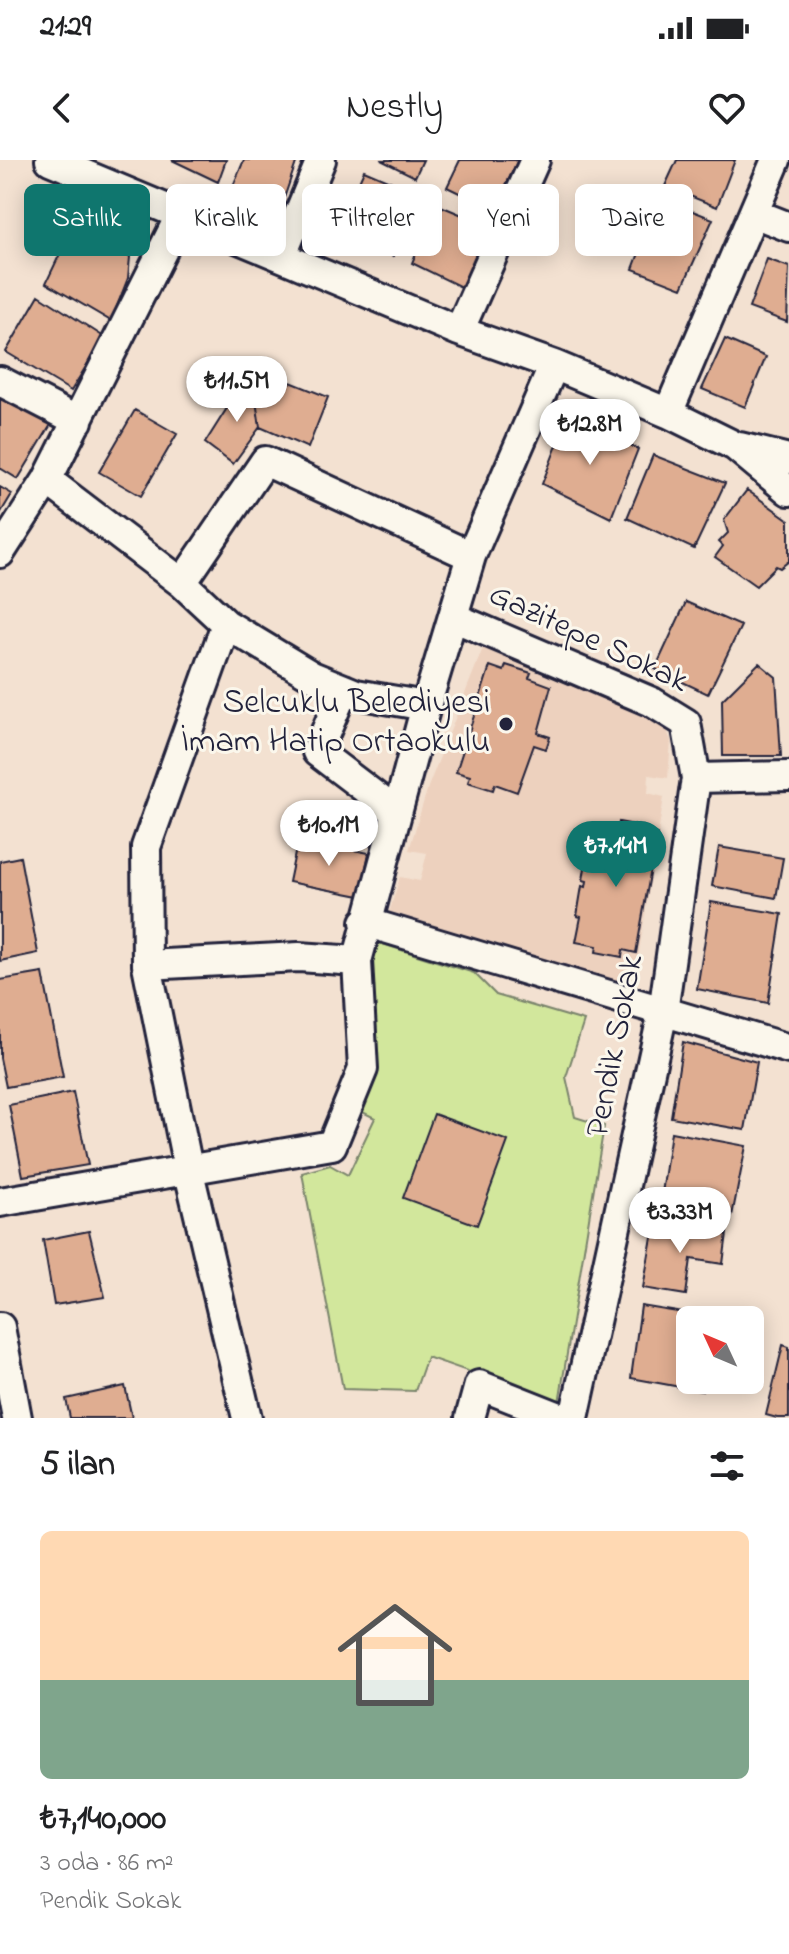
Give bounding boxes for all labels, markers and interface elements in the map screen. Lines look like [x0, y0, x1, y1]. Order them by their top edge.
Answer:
text: 21:29 [40, 6, 91, 50]
text: Nestly [346, 82, 443, 135]
icon: back [40, 86, 84, 130]
icon: heart [705, 86, 749, 130]
chip: Satılık [24, 184, 150, 256]
chip: Kiralık [166, 184, 286, 256]
chip: Filtreler [302, 184, 442, 256]
chip: Yeni [458, 184, 559, 256]
chip: Daire [575, 184, 693, 256]
pin: ₺11.5M [172, 356, 302, 424]
text: ₺11.5M [204, 363, 270, 401]
pin: ₺12.8M [525, 399, 655, 467]
text: ₺12.8M [558, 406, 622, 444]
street label: Gazitepe Sokak [480, 571, 696, 707]
place label: Selcuklu Belediyesi İmam Hatip Ortaokulu [181, 679, 490, 768]
marker: Selcuklu Belediyesi İmam Hatip Ortaokulu [497, 715, 515, 733]
pin: ₺10.1M [264, 800, 394, 868]
text: ₺10.1M [298, 807, 360, 845]
pin: ₺7.14M [551, 821, 681, 889]
text: ₺7.14M [584, 828, 648, 866]
street label: Pendik Sokak [574, 950, 658, 1142]
pin: ₺3.33M [615, 1187, 745, 1255]
text: ₺3.33M [647, 1194, 713, 1232]
north arrow [676, 1306, 764, 1394]
map controls [676, 1306, 764, 1394]
text: 5 ilan [40, 1441, 115, 1491]
icon: filters [705, 1444, 749, 1488]
icon: home [323, 1583, 467, 1727]
text: ₺7,140,000 [40, 1795, 166, 1845]
text: 3 oda · 86 m² [40, 1845, 174, 1883]
text: Pendik Sokak [40, 1883, 181, 1921]

